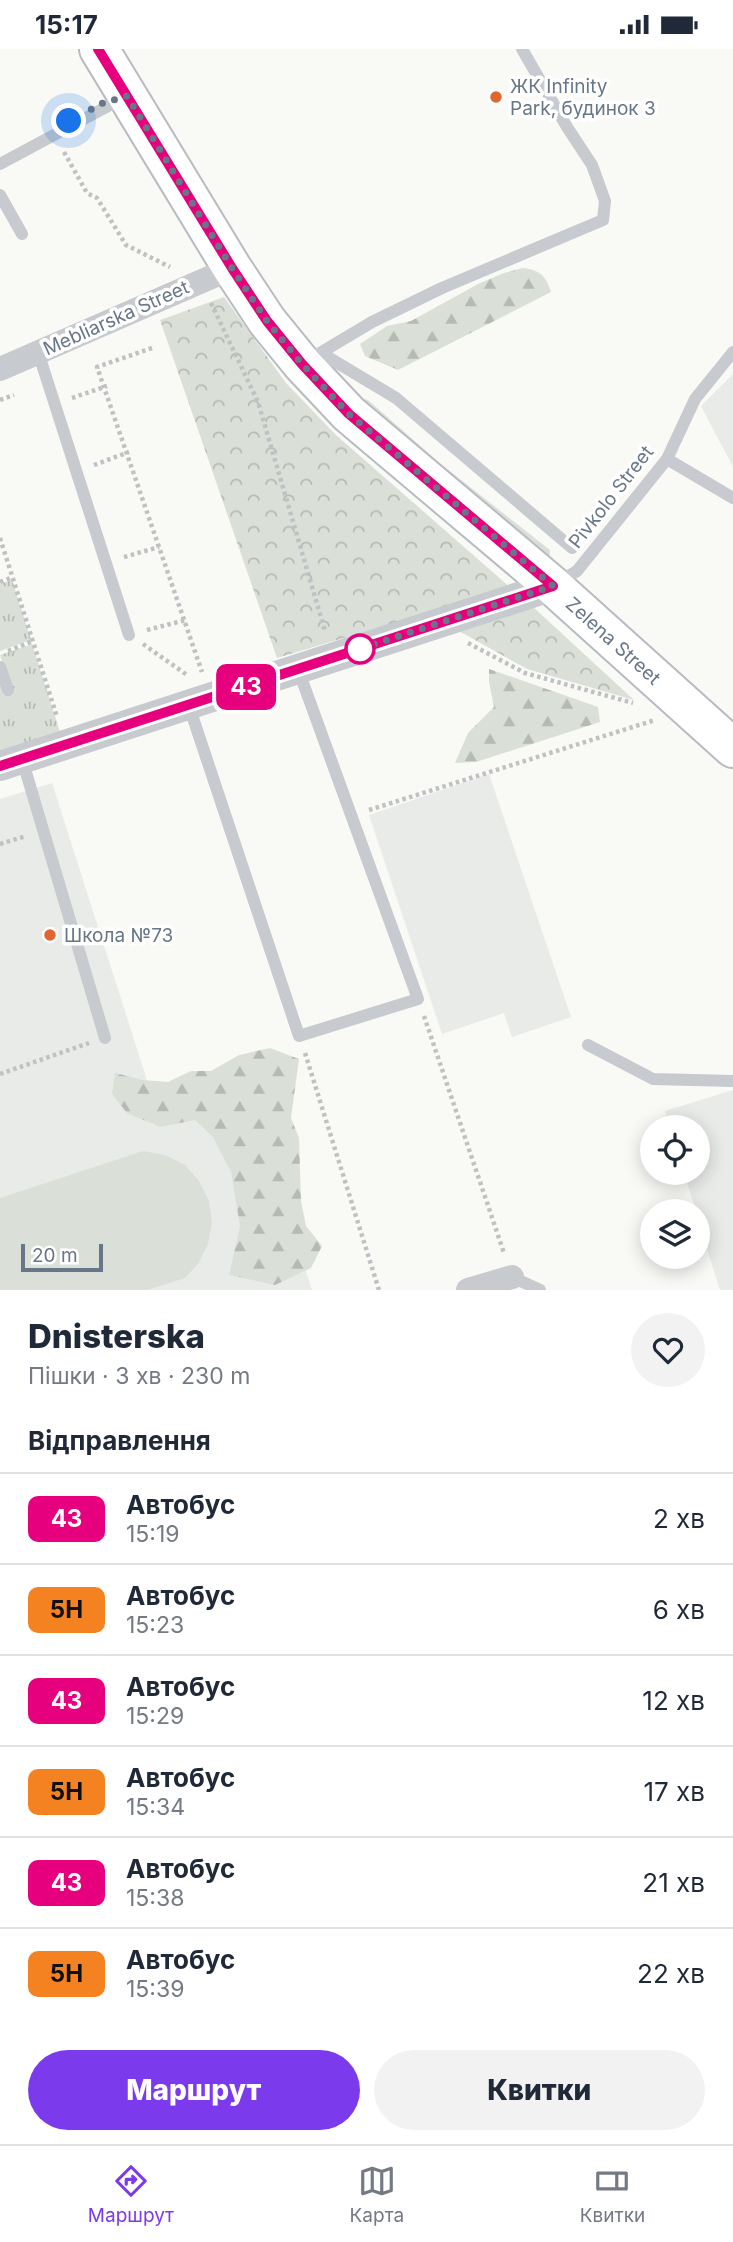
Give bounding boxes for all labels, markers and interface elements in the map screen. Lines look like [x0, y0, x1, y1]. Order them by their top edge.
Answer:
text: 15:17 [35, 9, 98, 40]
place label: ЖК Infinity Park, будинок 3 [510, 75, 656, 120]
marker: ЖК Infinity Park, будинок 3 [488, 89, 504, 105]
your location [51, 103, 86, 138]
street label: Mebliarska Street [40, 276, 192, 360]
street label: Pivkolo Street [564, 441, 658, 553]
street label: Zelena Street [561, 592, 665, 690]
unlabelled marker [345, 634, 375, 664]
line badge: 43 [215, 664, 278, 710]
text: 43 [230, 672, 262, 701]
place label: Школа №73 [64, 924, 173, 947]
marker: Школа №73 [42, 927, 58, 943]
map controls [640, 1115, 710, 1269]
button: locate [640, 1115, 710, 1185]
button: layers [640, 1199, 710, 1269]
scale bar [21, 1241, 103, 1273]
text: 20 m [32, 1244, 78, 1267]
button: heart [631, 1313, 705, 1387]
text: Dnisterska [28, 1316, 205, 1356]
text: Пішки · 3 хв · 230 m [28, 1362, 250, 1390]
text: Відправлення [28, 1425, 211, 1456]
text: Автобус [126, 1489, 235, 1520]
text: 2 хв [653, 1503, 705, 1534]
text: 43 [51, 1504, 82, 1533]
text: 15:19 [126, 1520, 180, 1548]
text: Автобус [126, 1580, 235, 1611]
text: 6 хв [653, 1594, 705, 1625]
text: 5Н [50, 1595, 83, 1624]
text: 15:23 [126, 1611, 184, 1639]
text: Автобус [126, 1671, 235, 1702]
text: 12 хв [642, 1685, 705, 1716]
text: 43 [51, 1686, 82, 1715]
text: 15:29 [126, 1702, 184, 1730]
text: Автобус [126, 1762, 235, 1793]
text: 17 хв [644, 1776, 705, 1807]
text: 5Н [50, 1777, 83, 1806]
text: 15:34 [126, 1793, 185, 1821]
text: Автобус [126, 1853, 235, 1884]
text: 21 хв [642, 1867, 705, 1898]
text: 43 [51, 1868, 82, 1897]
text: 15:38 [126, 1884, 184, 1912]
text: Автобус [126, 1944, 235, 1975]
text: 22 хв [637, 1958, 705, 1989]
text: 5Н [50, 1959, 83, 1988]
text: 15:39 [126, 1975, 184, 2003]
button: Маршрут [28, 2050, 360, 2130]
button: Квитки [374, 2050, 705, 2130]
tab: Маршрут [88, 2162, 174, 2227]
tab: Карта [350, 2162, 404, 2227]
tab: Квитки [580, 2162, 645, 2227]

